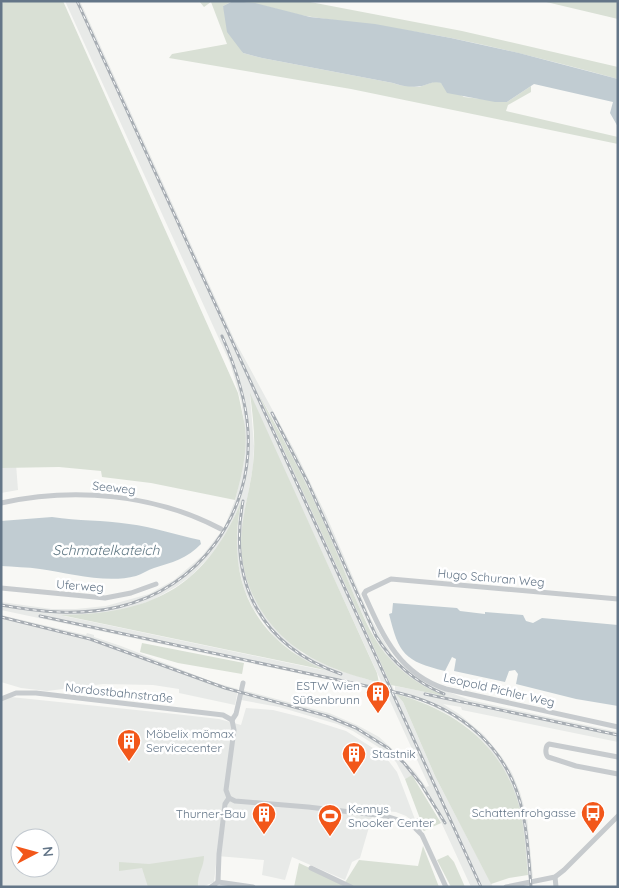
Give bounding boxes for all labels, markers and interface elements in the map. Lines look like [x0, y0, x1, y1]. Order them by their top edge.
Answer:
street label: Seeweg [92, 478, 136, 497]
water label: Schmatelkateich [53, 541, 160, 559]
street label: Hugo Schuran Weg [437, 565, 545, 590]
street label: Uferweg [56, 576, 104, 595]
street label: Leopold Pichler Weg [442, 669, 556, 710]
place label: ESTW Wien Süßenbrunn [293, 678, 360, 707]
street label: Nordostbahnstraße [64, 679, 174, 706]
building icon: ESTW Wien Süßenbrunn [365, 680, 391, 714]
place label: Möbelix mömax Servicecenter [146, 726, 234, 755]
building icon: Möbelix mömax Servicecenter [116, 728, 142, 762]
building icon: Stastnik [341, 741, 367, 775]
place label: Stastnik [372, 746, 416, 761]
bus stop icon: Schattenfrohgasse [580, 800, 606, 834]
building icon: Thurner-Bau [251, 801, 277, 835]
place label: Kennys Snooker Center [348, 801, 434, 830]
sports icon: Kennys Snooker Center [317, 803, 343, 837]
place label: Schattenfrohgasse [472, 805, 576, 820]
place label: Thurner-Bau [176, 806, 246, 821]
north arrow [10, 828, 60, 878]
text: N [38, 846, 57, 858]

